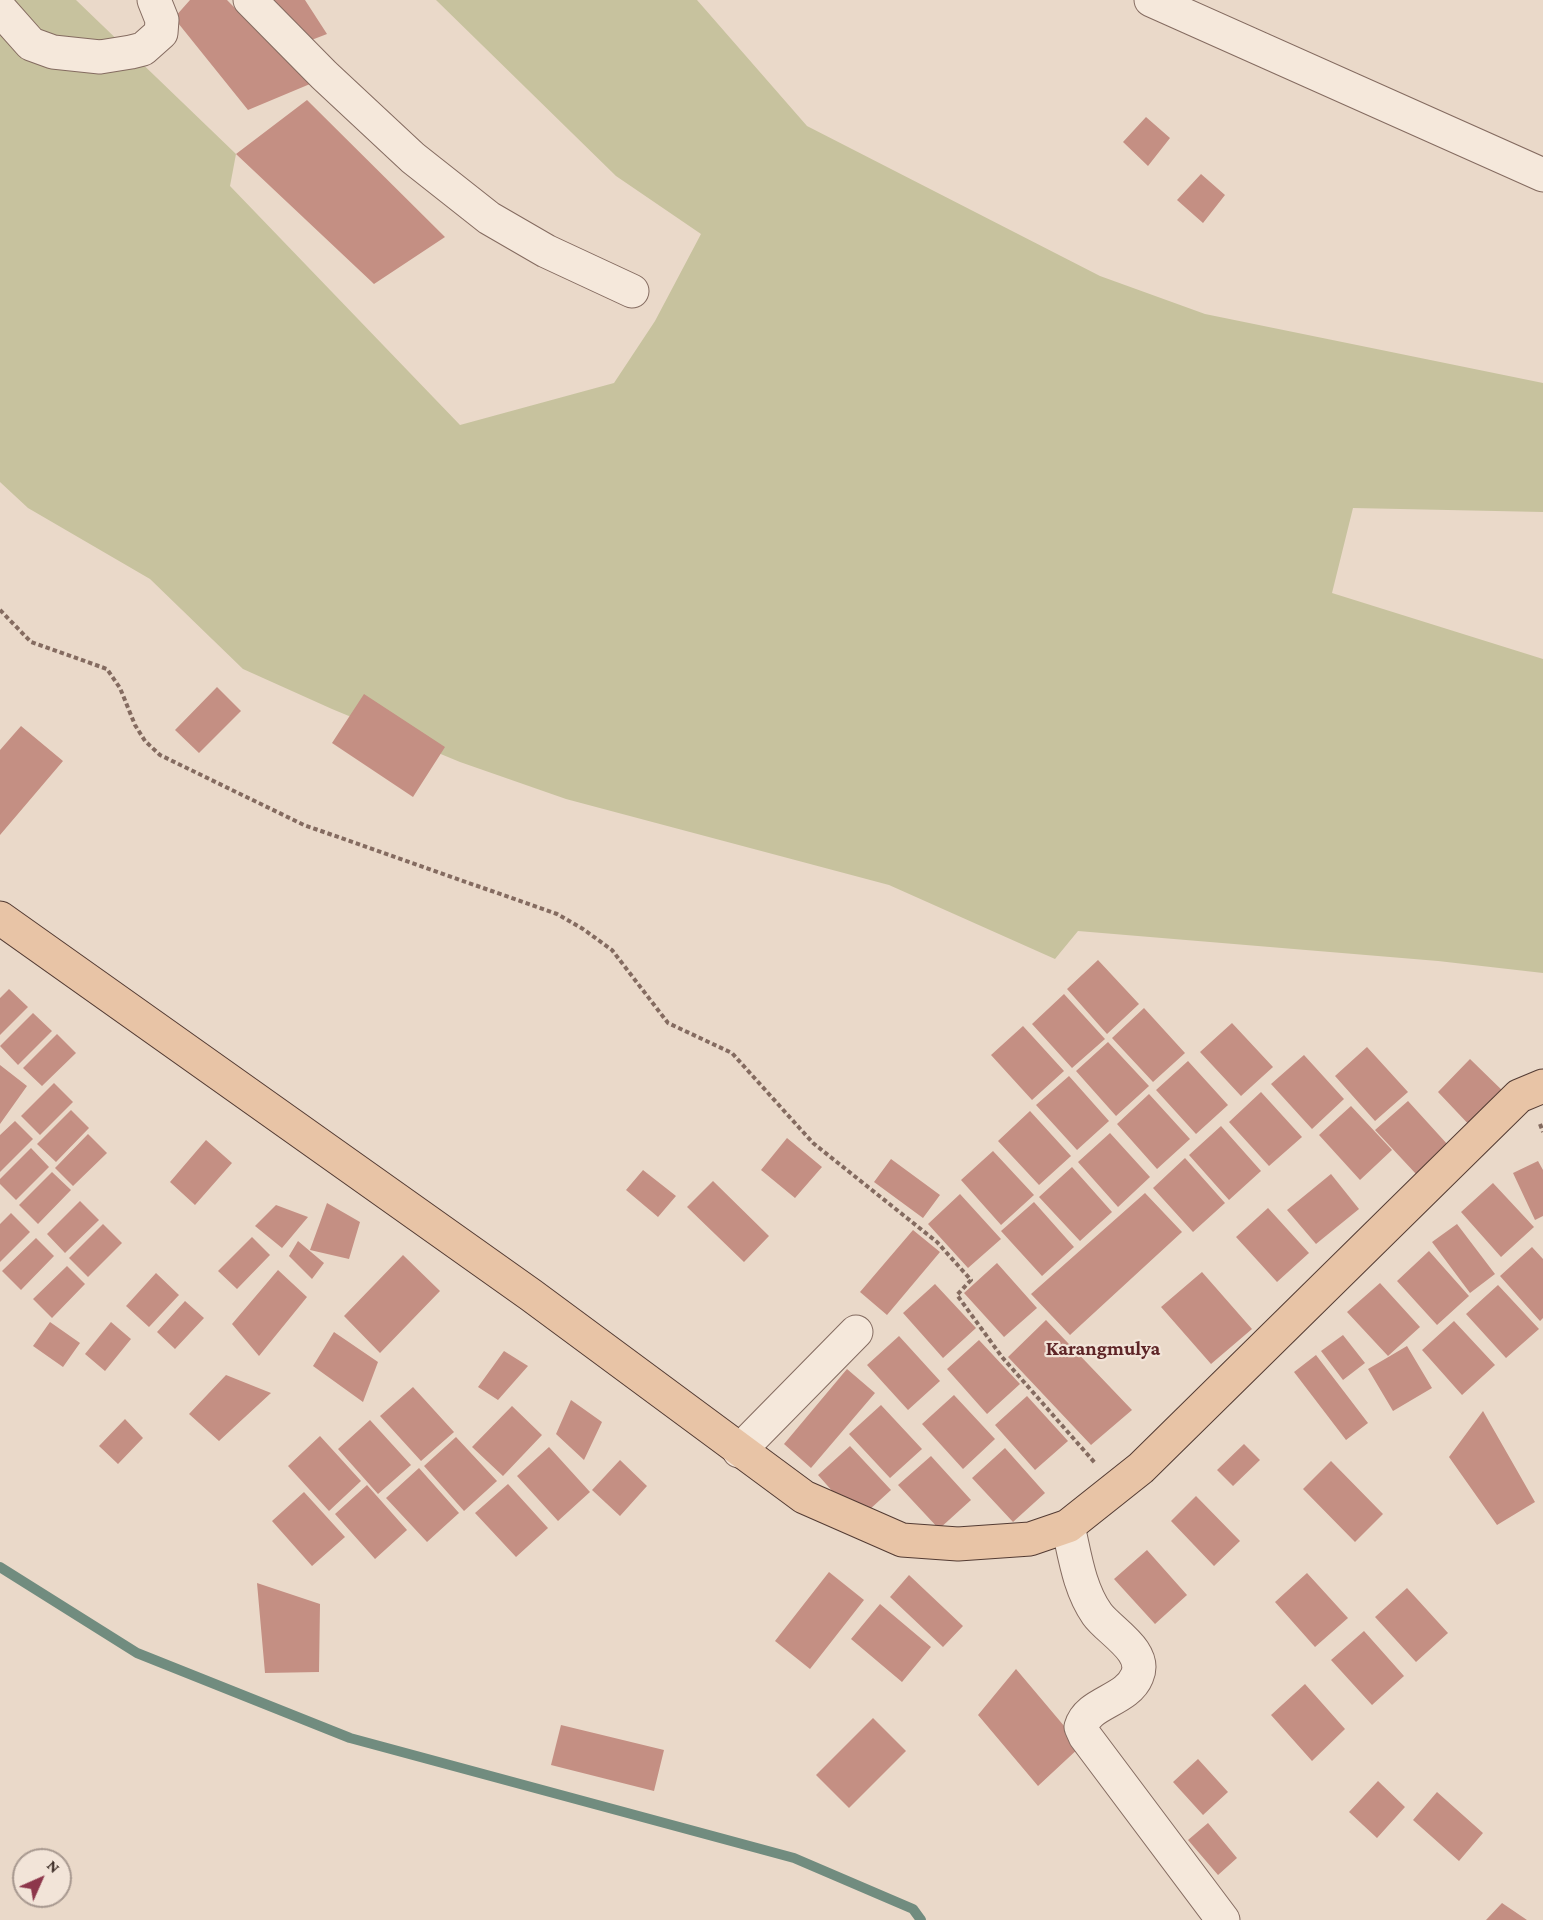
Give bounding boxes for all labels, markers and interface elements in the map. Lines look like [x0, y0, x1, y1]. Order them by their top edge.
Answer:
district label: Karangmulya [1046, 1337, 1160, 1361]
north arrow [12, 1848, 72, 1908]
text: N [44, 1856, 64, 1876]

